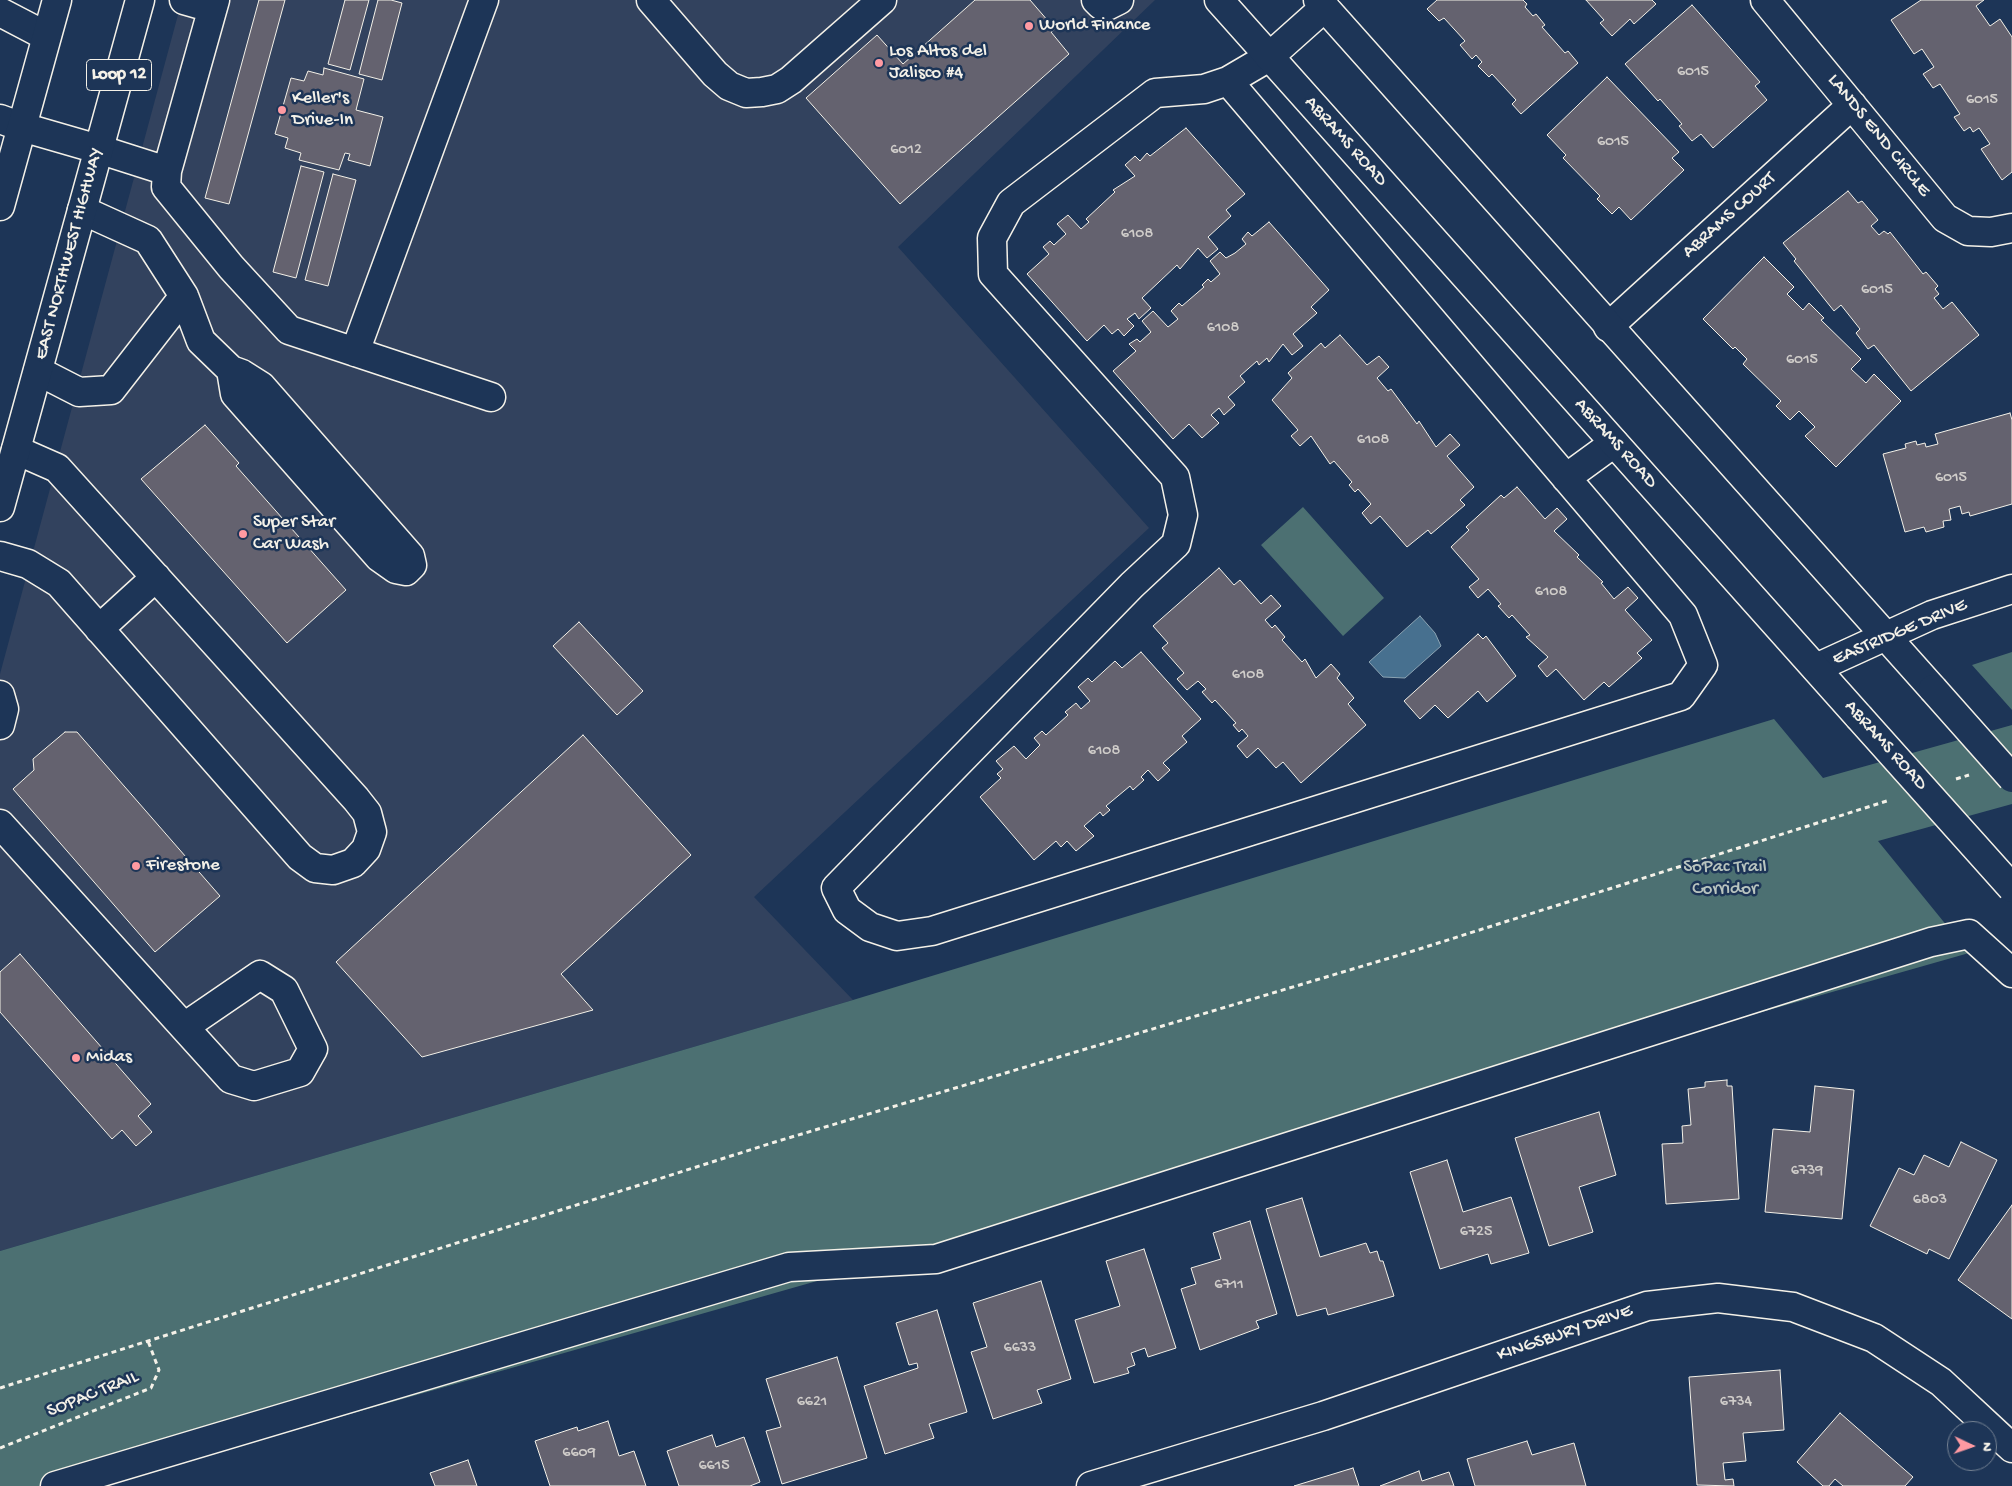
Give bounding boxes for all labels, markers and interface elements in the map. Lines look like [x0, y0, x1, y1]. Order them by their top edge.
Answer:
place label: World Finance [1039, 15, 1150, 37]
marker: World Finance [1023, 20, 1035, 32]
place label: Los Altos del Jalisco #4 [889, 41, 987, 85]
marker: Los Altos del Jalisco #4 [873, 57, 885, 69]
road number: Loop 12 [86, 60, 152, 90]
house number: 6015 [1677, 63, 1709, 83]
street label: LANDS END CIRCLE [1822, 70, 1934, 202]
place label: Keller's Drive-In [292, 88, 353, 132]
house number: 6015 [1966, 91, 1998, 111]
street label: ABRAMS ROAD [1299, 92, 1391, 192]
marker: Keller's Drive-In [276, 104, 288, 116]
house number: 6015 [1597, 133, 1629, 153]
house number: 6012 [890, 141, 922, 161]
street label: EAST NORTHWEST HIGHWAY [31, 145, 109, 363]
street label: ABRAMS COURT [1678, 168, 1782, 264]
house number: 6108 [1121, 225, 1153, 245]
house number: 6015 [1861, 281, 1893, 301]
house number: 6108 [1207, 319, 1239, 339]
house number: 6015 [1786, 351, 1818, 371]
street label: ABRAMS ROAD [1569, 394, 1661, 494]
house number: 6108 [1357, 431, 1389, 451]
house number: 6015 [1935, 469, 1967, 489]
place label: Super Star Car Wash [253, 512, 335, 556]
marker: Super Star Car Wash [237, 528, 249, 540]
house number: 6108 [1535, 583, 1567, 603]
street label: EASTRIDGE DRIVE [1829, 594, 1971, 672]
house number: 6108 [1232, 666, 1264, 686]
street label: ABRAMS ROAD [1839, 696, 1931, 796]
house number: 6108 [1088, 742, 1120, 762]
place label: Firestone [146, 855, 220, 877]
park label: SoPac Trail Corridor [1683, 857, 1767, 901]
marker: Firestone [130, 860, 142, 872]
place label: Midas [86, 1047, 132, 1069]
marker: Midas [70, 1052, 82, 1064]
house number: 6739 [1791, 1162, 1823, 1182]
house number: 6803 [1913, 1191, 1947, 1211]
house number: 6725 [1460, 1223, 1492, 1243]
house number: 6711 [1214, 1276, 1244, 1296]
street label: KINGSBURY DRIVE [1494, 1300, 1636, 1368]
house number: 6633 [1004, 1339, 1036, 1359]
street label: SOPAC TRAIL [44, 1366, 142, 1424]
house number: 6621 [797, 1393, 827, 1413]
house number: 6734 [1720, 1393, 1752, 1413]
north arrow [1947, 1421, 1997, 1471]
text: N [1978, 1442, 1995, 1452]
house number: 6609 [562, 1444, 596, 1464]
house number: 6615 [698, 1457, 730, 1477]

